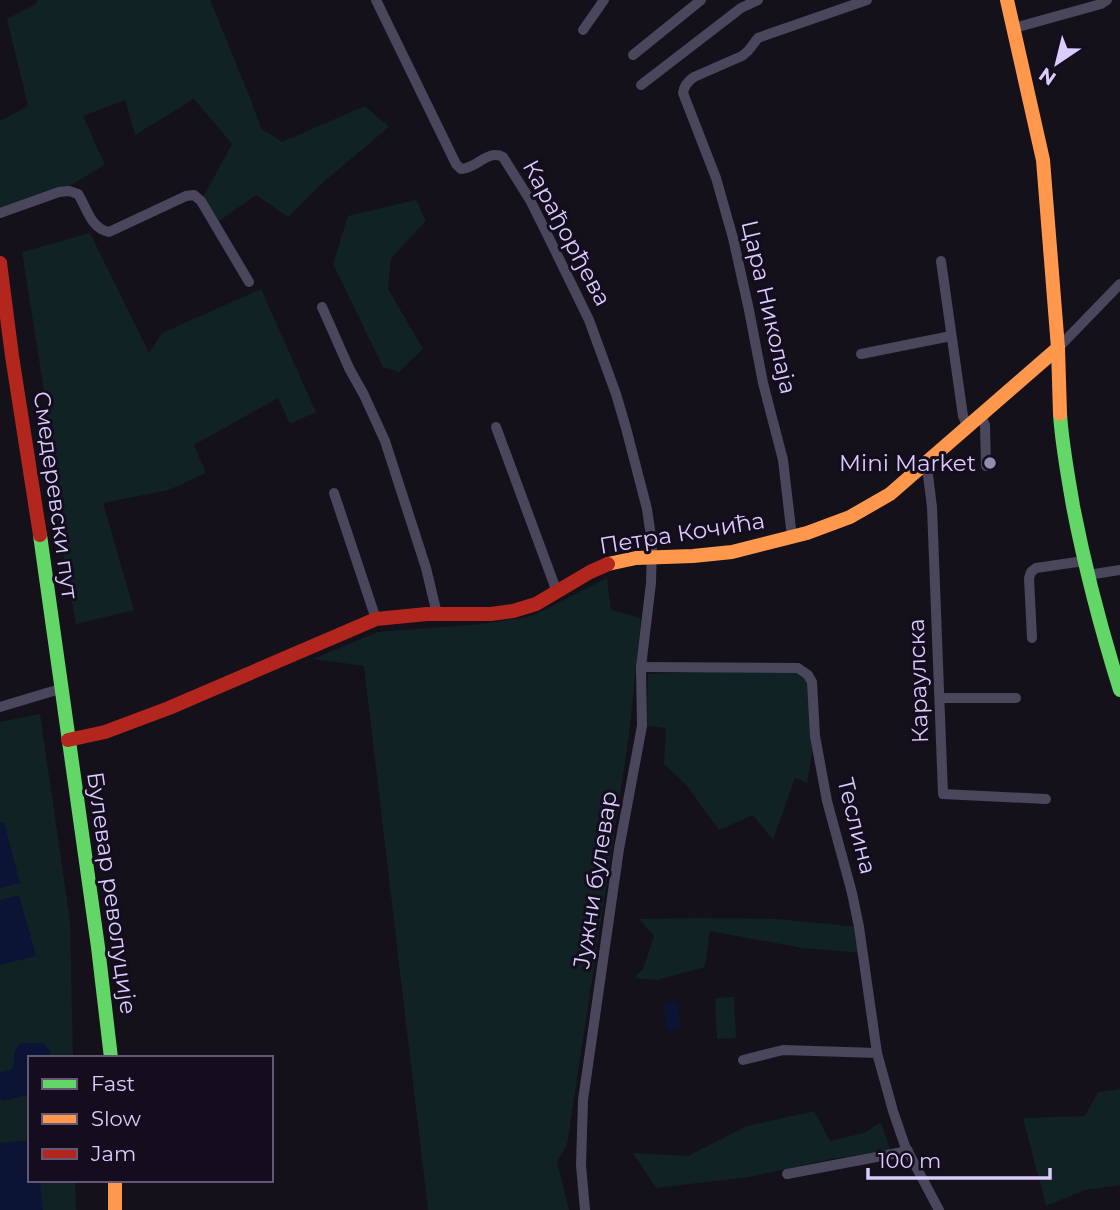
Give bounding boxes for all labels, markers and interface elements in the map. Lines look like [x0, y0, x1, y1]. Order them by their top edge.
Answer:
north arrow [1022, 28, 1092, 98]
text: N [1035, 63, 1060, 90]
street label: Карађорђева [517, 155, 617, 311]
street label: Цара Николаја [735, 217, 803, 397]
street label: Смедеревски пут [28, 389, 84, 601]
place label: Mini Market [839, 449, 976, 477]
marker: Mini Market [982, 455, 998, 471]
street label: Петра Кочића [597, 506, 767, 560]
street label: Караулска [902, 618, 934, 744]
street label: Булевар револуције [81, 770, 143, 1016]
street label: Теслина [832, 775, 882, 877]
street label: Јужни булевар [567, 789, 623, 971]
legend [28, 1056, 273, 1182]
text: Fast [91, 1071, 135, 1096]
text: Slow [91, 1106, 141, 1131]
scale bar [868, 1136, 1050, 1180]
text: Jam [90, 1141, 136, 1166]
text: 100 m [878, 1148, 941, 1173]

